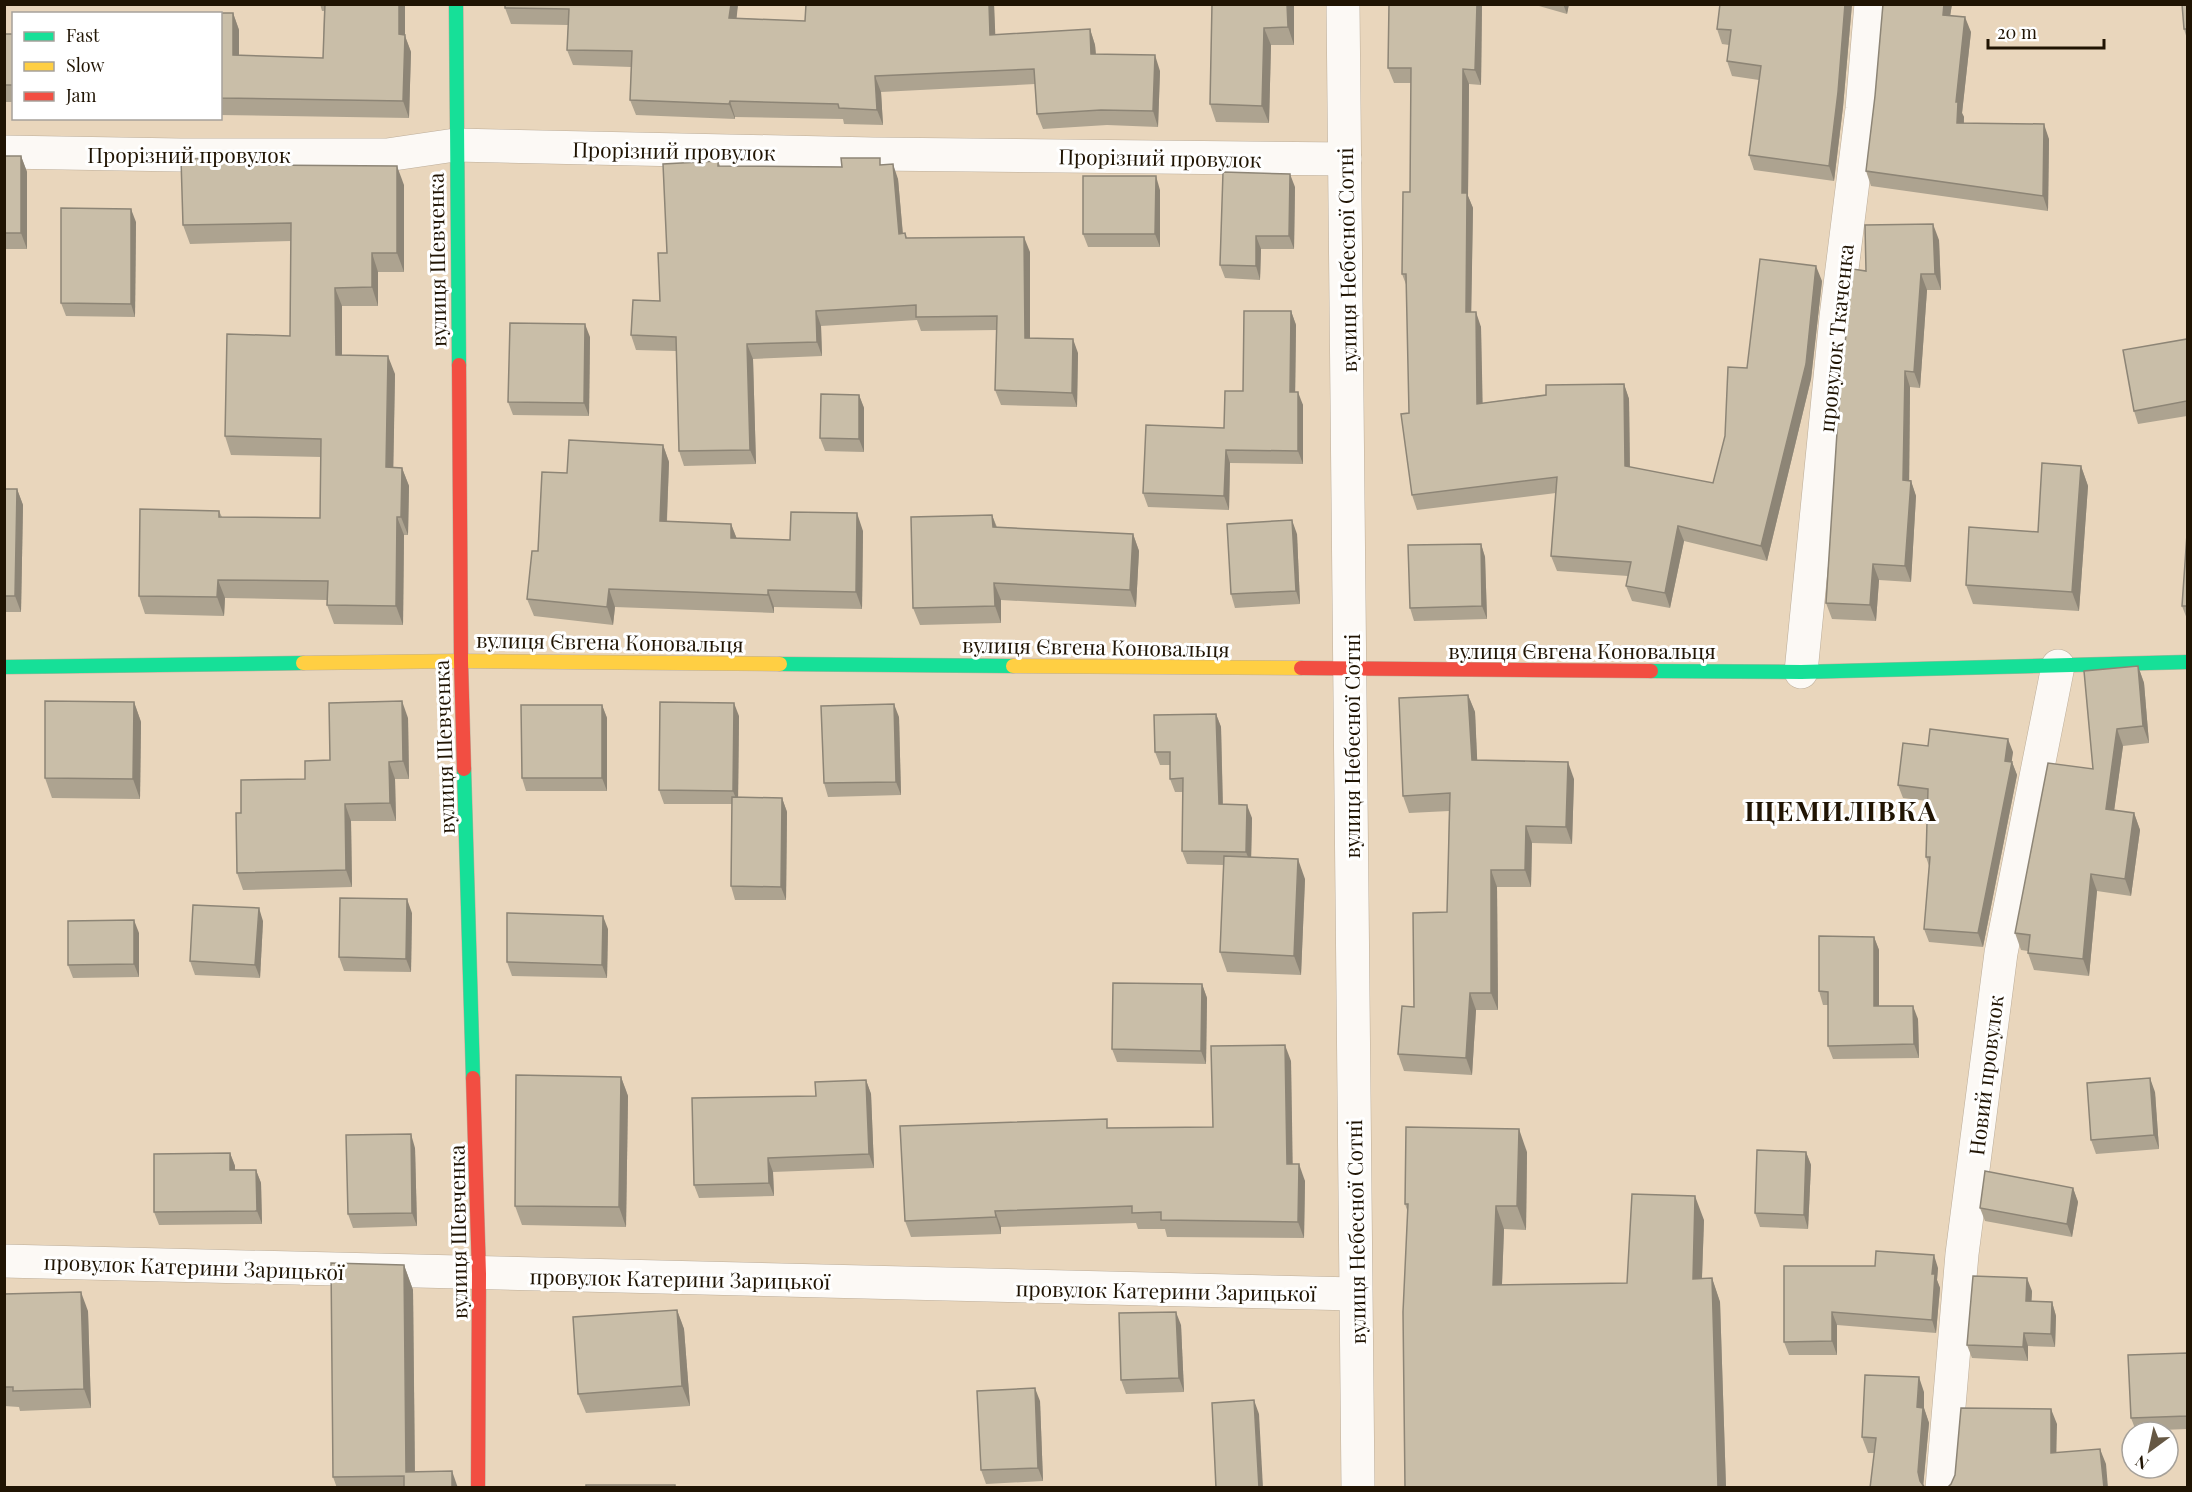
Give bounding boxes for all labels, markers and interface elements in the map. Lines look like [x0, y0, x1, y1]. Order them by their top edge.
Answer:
legend [12, 12, 222, 120]
scale bar [1988, 12, 2104, 50]
text: 20 m [1997, 20, 2037, 44]
text: Fast [66, 23, 100, 47]
text: Slow [66, 53, 104, 77]
text: Jam [65, 83, 96, 107]
street label: Прорізний провулок [572, 134, 776, 166]
street label: Прорізний провулок [87, 140, 291, 168]
street label: Прорізний провулок [1058, 141, 1262, 173]
street label: вулиця Небесної Сотні [1330, 147, 1362, 373]
street label: вулиця Шевченка [420, 172, 452, 347]
street label: провулок Ткаченка [1811, 242, 1859, 434]
street label: вулиця Євгена Коновальця [476, 625, 744, 657]
street label: вулиця Євгена Коновальця [962, 630, 1230, 662]
street label: вулиця Небесної Сотні [1337, 633, 1365, 859]
street label: вулиця Євгена Коновальця [1448, 636, 1716, 664]
street label: вулиця Шевченка [426, 659, 460, 835]
district label: ЩЕМИЛІВКА [1744, 792, 1938, 828]
street label: Новий провулок [1961, 993, 2009, 1157]
street label: вулиця Небесної Сотні [1339, 1119, 1371, 1345]
street label: вулиця Шевченка [441, 1144, 473, 1319]
street label: провулок Катерини Зарицької [43, 1247, 346, 1285]
street label: провулок Катерини Зарицької [529, 1261, 831, 1295]
street label: провулок Катерини Зарицької [1015, 1273, 1317, 1307]
north arrow [2120, 1420, 2180, 1480]
text: N [2131, 1451, 2152, 1475]

